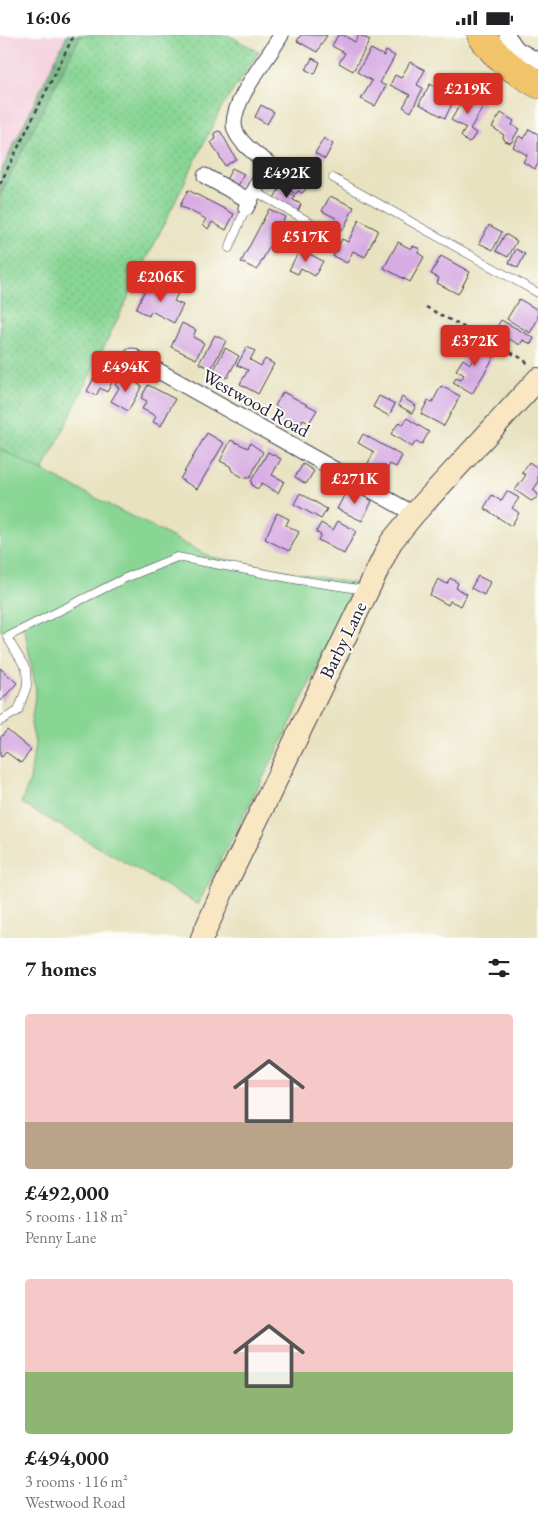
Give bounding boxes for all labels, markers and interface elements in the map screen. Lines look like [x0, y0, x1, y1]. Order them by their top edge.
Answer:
text: 16:06 [25, 5, 71, 30]
pin: £219K [433, 73, 503, 115]
text: £219K [445, 78, 491, 99]
pin: £492K [252, 156, 322, 199]
text: £492K [264, 162, 310, 183]
pin: £517K [271, 221, 341, 263]
text: £517K [283, 226, 329, 247]
pin: £206K [126, 261, 196, 303]
text: £206K [138, 266, 184, 287]
pin: £372K [440, 325, 510, 367]
text: £372K [452, 330, 498, 351]
pin: £494K [91, 351, 161, 393]
text: £494K [103, 356, 149, 377]
street label: Westwood Road [198, 363, 315, 443]
pin: £271K [320, 463, 390, 505]
text: £271K [332, 468, 378, 489]
street label: Barby Lane [314, 597, 372, 683]
icon: filters [485, 954, 513, 982]
text: 7 homes [25, 955, 97, 982]
icon: home [224, 1046, 314, 1136]
text: £492,000 [25, 1179, 109, 1206]
text: 5 rooms · 118 m² [25, 1206, 128, 1227]
text: Penny Lane [25, 1227, 96, 1248]
icon: home [224, 1311, 314, 1401]
text: £494,000 [25, 1444, 109, 1471]
text: 3 rooms · 116 m² [25, 1471, 128, 1492]
text: Westwood Road [25, 1492, 126, 1513]

